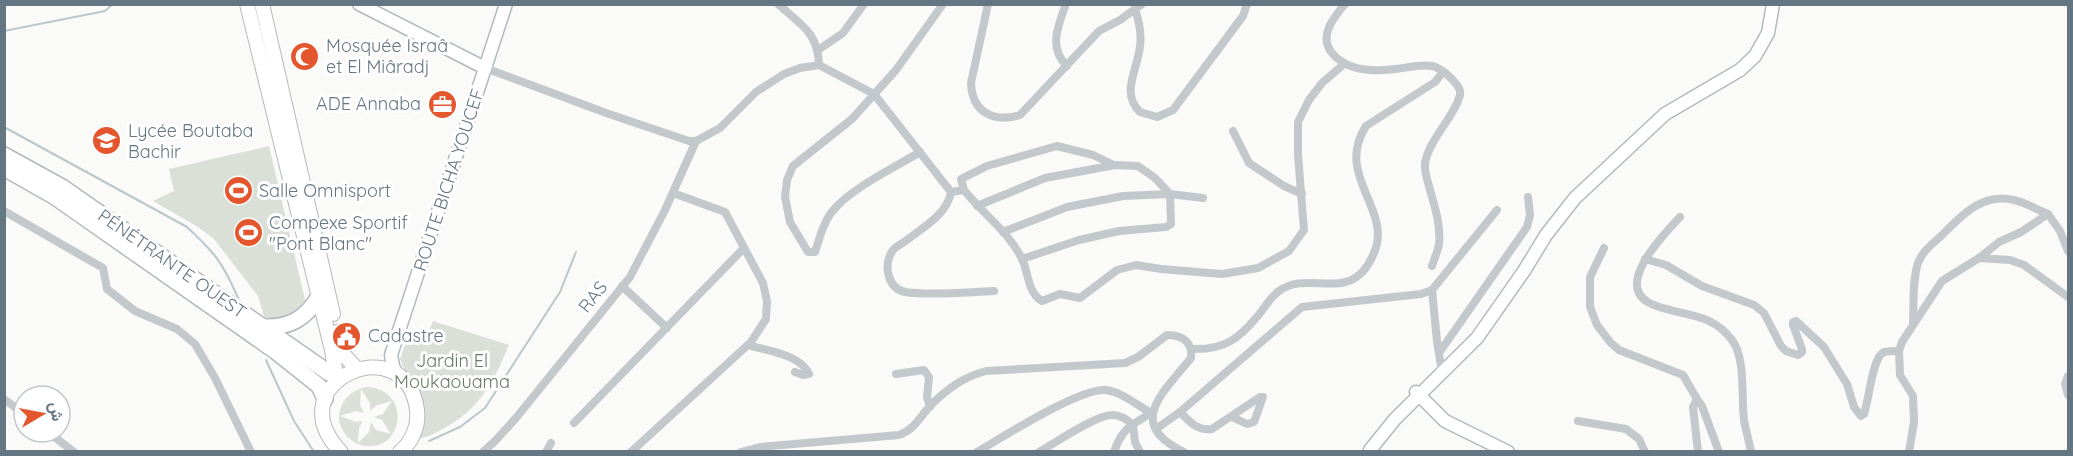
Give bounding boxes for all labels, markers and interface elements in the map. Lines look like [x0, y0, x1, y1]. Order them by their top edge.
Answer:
place label: Mosquée Israâ et El Miâradj [326, 34, 448, 78]
mosque icon: Mosquée Israâ et El Miâradj [289, 40, 321, 72]
street label: ROUTE BICHA YOUCEF [408, 86, 489, 274]
office icon: ADE Annaba [426, 88, 458, 120]
place label: ADE Annaba [316, 92, 421, 115]
place label: Lycée Boutaba Bachir [128, 119, 254, 163]
school or university icon: Lycée Boutaba Bachir [91, 125, 123, 157]
sports icon: Salle Omnisport [222, 175, 254, 207]
place label: Salle Omnisport [259, 179, 391, 202]
street label: PÉNÉTRANTE OUEST [94, 204, 251, 324]
place label: Compexe Sportif "Pont Blanc" [269, 211, 408, 255]
sports icon: Compexe Sportif "Pont Blanc" [232, 217, 264, 249]
street label: RAS [573, 276, 612, 317]
public building icon: Cadastre [331, 320, 363, 352]
place label: Cadastre [368, 324, 444, 347]
park label: Jardin El Moukaouama [394, 349, 510, 393]
north arrow [12, 384, 72, 444]
text: ش [45, 400, 68, 423]

